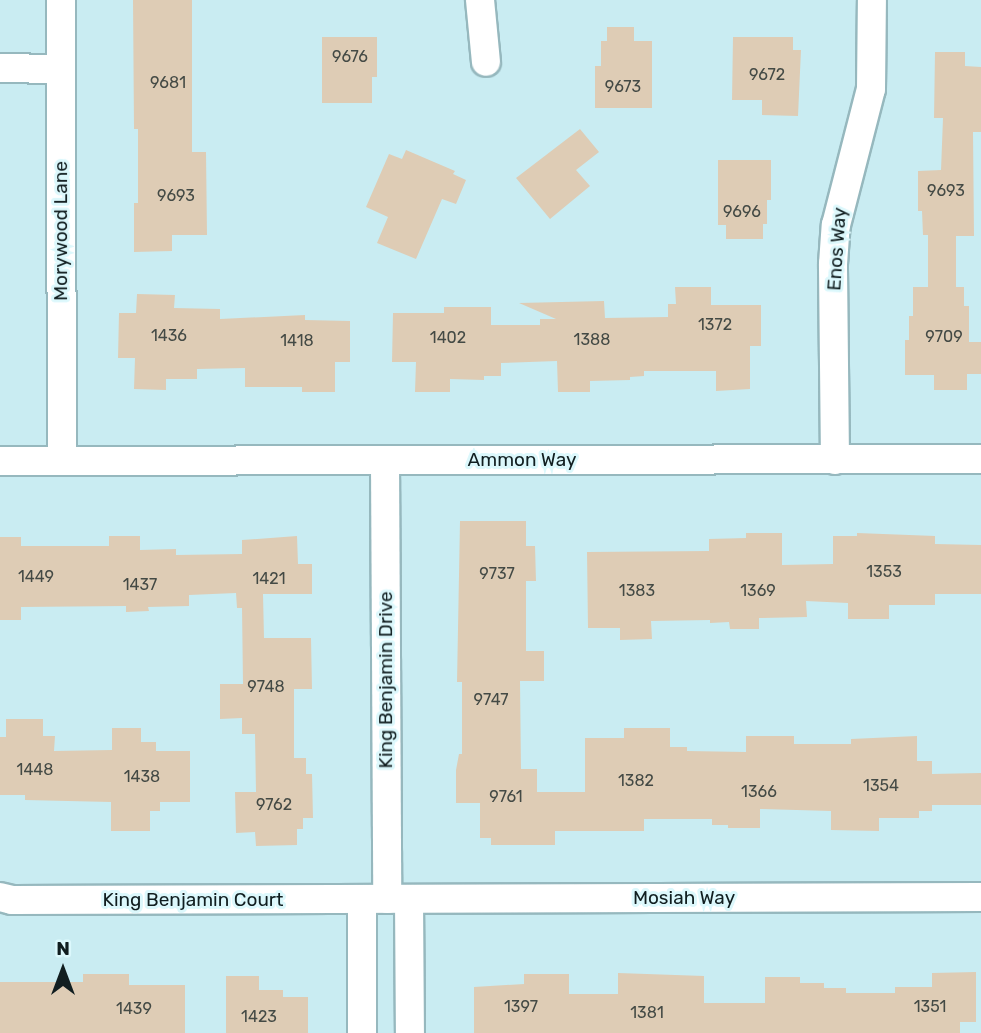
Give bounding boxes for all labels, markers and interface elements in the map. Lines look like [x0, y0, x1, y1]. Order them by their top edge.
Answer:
house number: 9676 [332, 47, 368, 67]
house number: 9672 [749, 65, 785, 85]
house number: 9681 [150, 73, 186, 93]
house number: 9673 [605, 77, 641, 97]
street label: Morywood Lane [50, 161, 72, 301]
house number: 9693 [927, 181, 965, 201]
house number: 9693 [157, 186, 195, 206]
house number: 9696 [723, 202, 761, 222]
street label: Enos Way [823, 206, 851, 292]
house number: 1372 [698, 315, 732, 335]
house number: 1436 [151, 326, 187, 346]
house number: 9709 [925, 327, 963, 347]
house number: 1402 [430, 328, 466, 348]
house number: 1388 [574, 330, 610, 350]
house number: 1418 [280, 331, 314, 351]
street label: Ammon Way [467, 449, 577, 471]
house number: 1353 [866, 562, 902, 582]
house number: 9737 [479, 564, 515, 584]
house number: 1449 [18, 567, 54, 587]
house number: 1421 [252, 569, 286, 589]
house number: 1437 [123, 575, 157, 595]
house number: 1383 [619, 581, 655, 601]
house number: 1369 [740, 581, 776, 601]
street label: King Benjamin Drive [375, 591, 397, 769]
house number: 9748 [247, 677, 285, 697]
house number: 9747 [473, 690, 509, 710]
house number: 1448 [17, 760, 53, 780]
house number: 1438 [124, 767, 160, 787]
house number: 1382 [618, 771, 654, 791]
house number: 1354 [863, 776, 899, 796]
house number: 1366 [741, 782, 777, 802]
house number: 9761 [489, 787, 523, 807]
house number: 9762 [256, 795, 292, 815]
street label: Mosiah Way [633, 887, 735, 909]
street label: King Benjamin Court [103, 889, 283, 911]
north arrow [28, 935, 98, 1005]
text: N [56, 937, 70, 960]
house number: 1397 [504, 997, 538, 1017]
house number: 1351 [914, 997, 946, 1017]
house number: 1439 [116, 999, 152, 1019]
house number: 1381 [630, 1003, 664, 1023]
house number: 1423 [241, 1007, 277, 1027]

